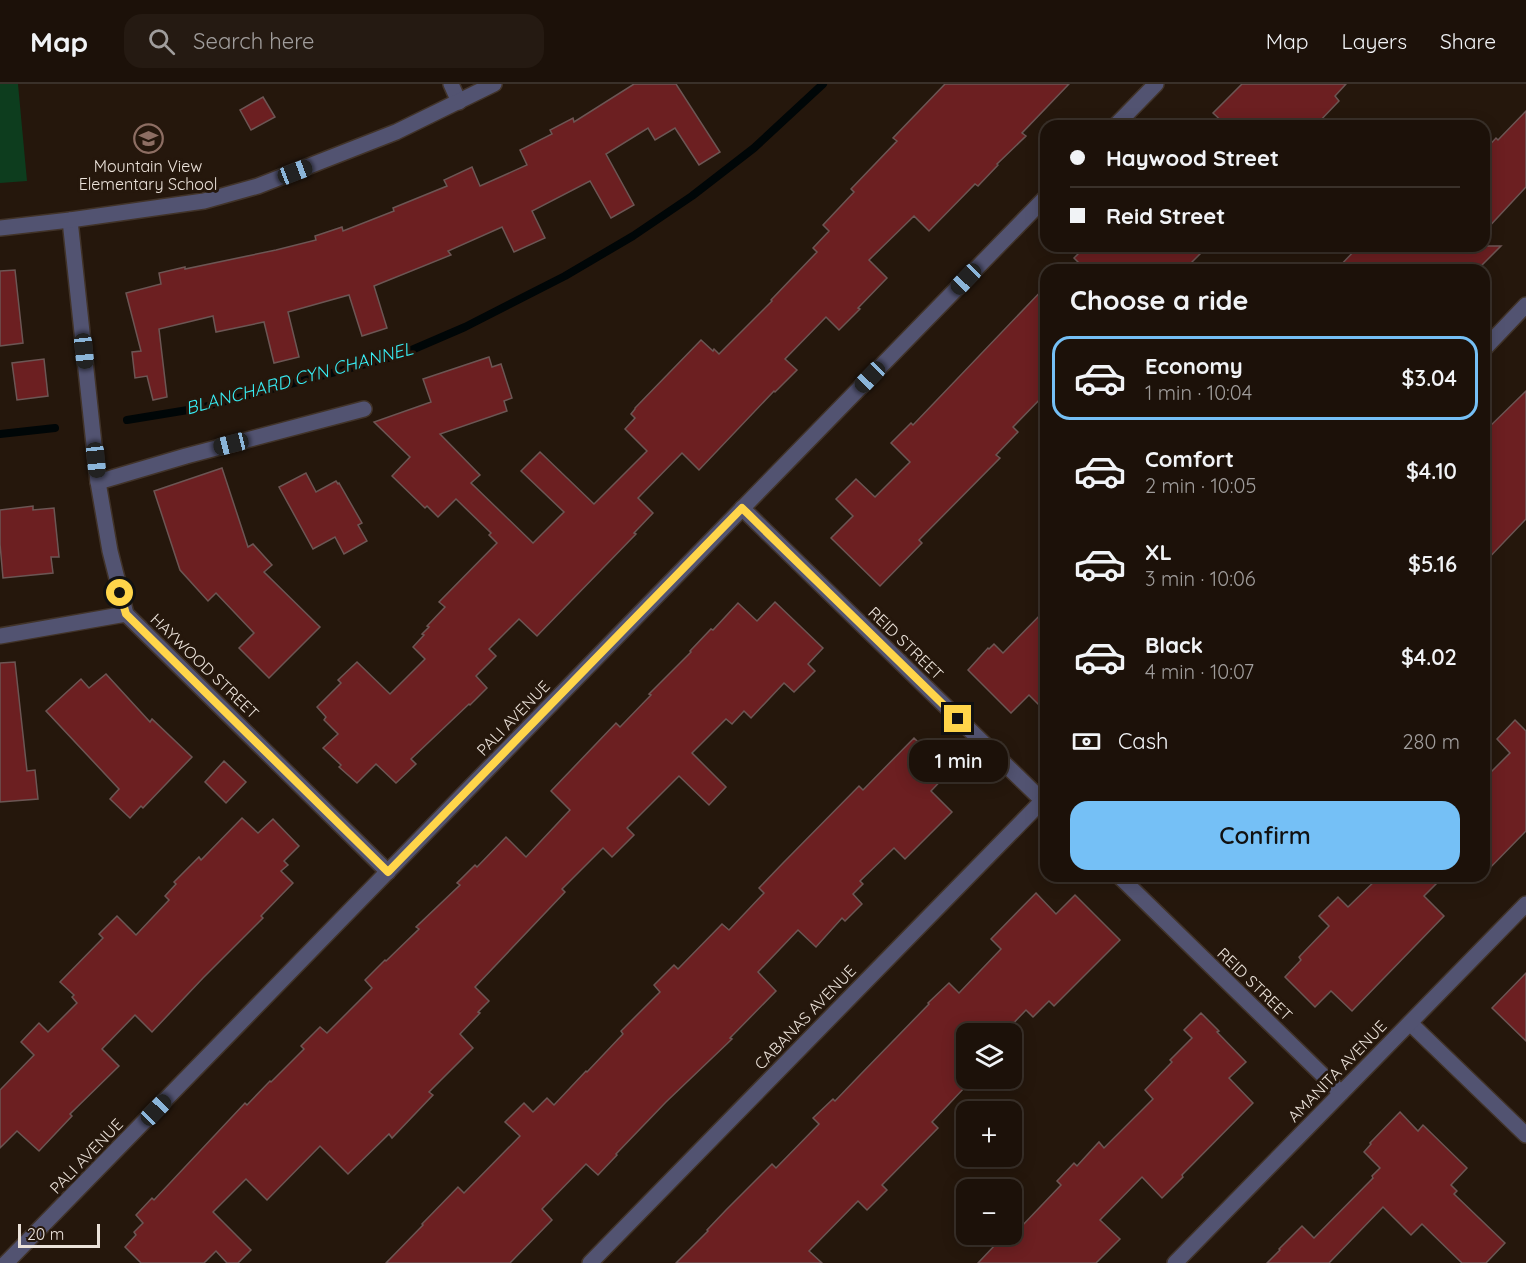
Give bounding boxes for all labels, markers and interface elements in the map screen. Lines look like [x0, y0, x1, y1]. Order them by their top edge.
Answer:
search box [124, 14, 544, 68]
text: Map [30, 24, 88, 59]
icon: search [145, 25, 178, 58]
text: Search here [193, 27, 315, 55]
text: Map [1266, 28, 1309, 54]
text: Layers [1342, 28, 1407, 54]
text: Share [1440, 28, 1496, 54]
school or university icon: Mountain View Elementary School [132, 122, 164, 154]
text: Haywood Street [1106, 144, 1279, 172]
place label: Mountain View Elementary School [79, 156, 217, 194]
car [275, 157, 315, 187]
text: Reid Street [1106, 202, 1225, 230]
car [947, 260, 985, 298]
text: Choose a ride [1070, 283, 1248, 317]
car [73, 332, 95, 370]
water label: BLANCHARD CYN CHANNEL [183, 336, 416, 419]
icon: car [1073, 351, 1127, 405]
text: Economy [1145, 352, 1243, 380]
car [851, 358, 889, 396]
text: $3.04 [1402, 364, 1457, 392]
text: 1 min · 10:04 [1145, 380, 1252, 405]
car [211, 431, 251, 457]
car [85, 441, 107, 479]
icon: car [1073, 444, 1127, 498]
text: Comfort [1145, 445, 1234, 473]
text: $4.10 [1406, 457, 1457, 485]
text: 2 min · 10:05 [1145, 473, 1256, 498]
icon: car [1073, 537, 1127, 591]
text: XL [1145, 538, 1172, 566]
text: $5.16 [1408, 550, 1457, 578]
text: 3 min · 10:06 [1145, 566, 1256, 591]
route start [106, 579, 133, 606]
street label: REID STREET [864, 602, 948, 684]
street label: HAYWOOD STREET [147, 609, 264, 723]
icon: car [1073, 630, 1127, 684]
text: Black [1145, 631, 1203, 659]
text: $4.02 [1401, 643, 1457, 671]
text: 4 min · 10:07 [1145, 659, 1254, 684]
street label: PALI AVENUE [472, 676, 554, 760]
route end [944, 705, 971, 732]
icon: cash [1070, 725, 1103, 758]
text: Cash [1118, 727, 1169, 755]
text: 280 m [1403, 729, 1460, 754]
callout: 1 min [908, 740, 1008, 782]
text: 1 min [935, 748, 982, 773]
button: Confirm [1070, 801, 1460, 870]
street label: REID STREET [1213, 943, 1297, 1025]
street label: CABANAS AVENUE [750, 961, 860, 1073]
street label: AMANITA AVENUE [1283, 1016, 1391, 1126]
map controls [956, 1023, 1022, 1245]
button: layers [956, 1023, 1022, 1089]
car [137, 1091, 175, 1129]
button: + [956, 1101, 1022, 1167]
street label: PALI AVENUE [45, 1114, 127, 1198]
button: − [956, 1179, 1022, 1245]
scale bar [18, 1221, 100, 1248]
text: 20 m [27, 1224, 64, 1244]

